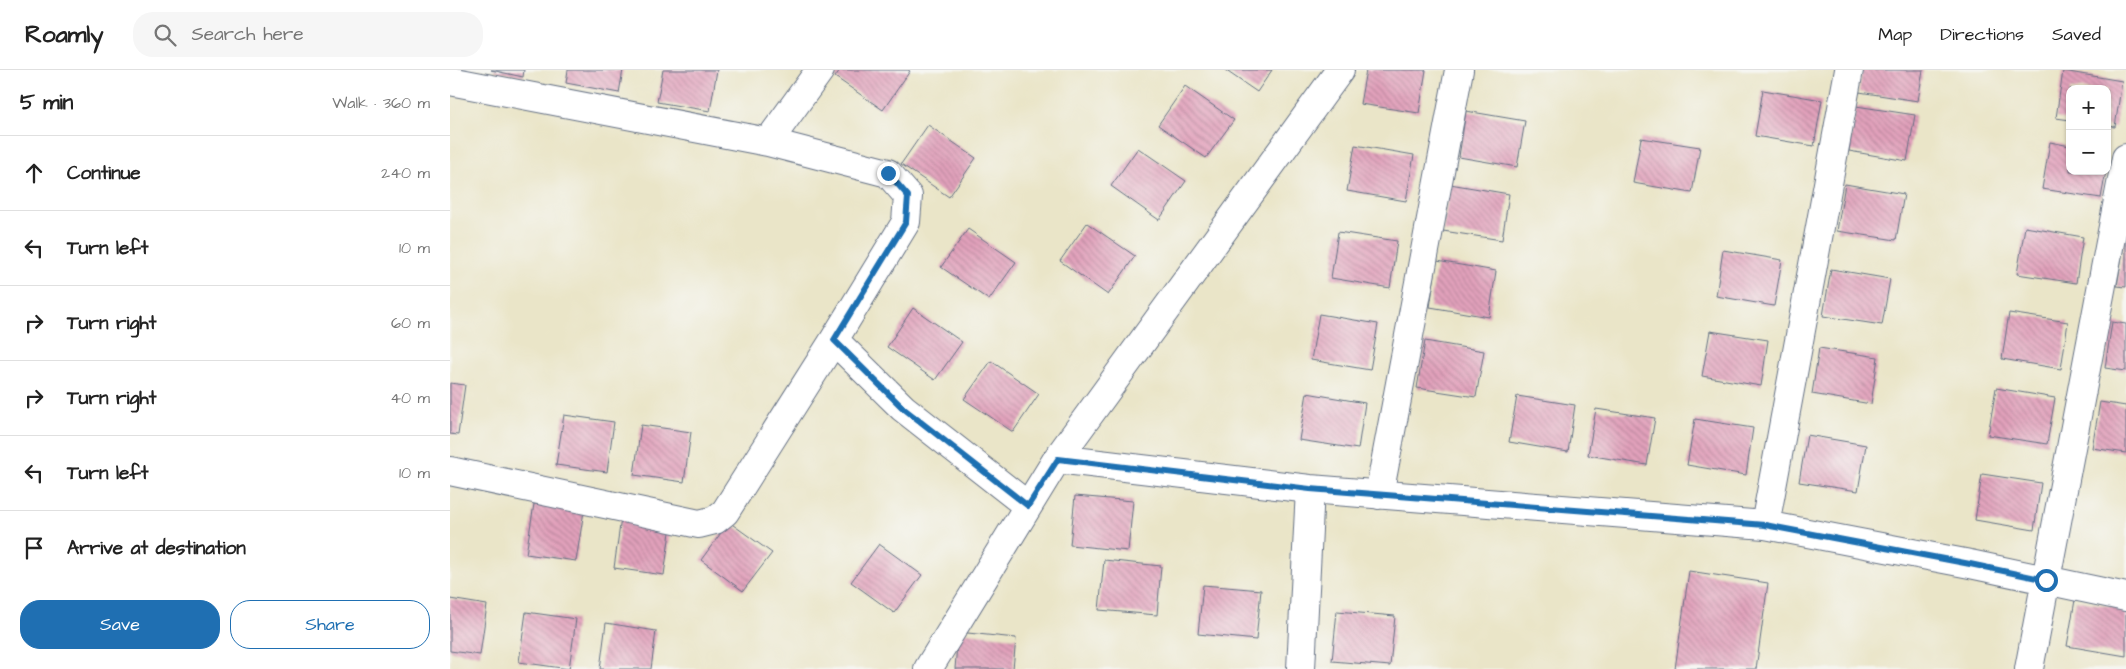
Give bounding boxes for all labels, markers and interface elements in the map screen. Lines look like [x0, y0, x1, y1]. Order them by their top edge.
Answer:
search box [133, 12, 483, 57]
text: Roamly [25, 18, 103, 52]
icon: search [151, 21, 179, 49]
text: Search here [191, 21, 304, 48]
text: Map [1878, 22, 1912, 47]
text: Directions [1940, 22, 2024, 47]
text: Saved [2052, 22, 2101, 47]
map controls [2066, 85, 2111, 175]
button: + [2066, 85, 2111, 130]
text: 5 min [20, 88, 73, 117]
text: Walk · 360 m [332, 92, 430, 114]
button: − [2066, 130, 2111, 175]
icon: ahead [20, 159, 48, 187]
text: Continue [67, 160, 141, 187]
text: 240 m [381, 162, 430, 184]
route end [877, 162, 900, 185]
icon: left [20, 234, 48, 262]
text: Turn left [67, 235, 148, 262]
text: 10 m [399, 237, 430, 259]
icon: right [20, 309, 48, 337]
text: Turn right [67, 310, 156, 337]
text: 60 m [391, 312, 430, 334]
icon: right [20, 384, 48, 412]
text: Turn right [67, 385, 156, 412]
text: 40 m [390, 387, 430, 409]
icon: left [20, 459, 48, 487]
text: Turn left [67, 460, 148, 487]
text: 10 m [399, 462, 430, 484]
icon: arrive [20, 534, 48, 562]
text: Arrive at destination [67, 535, 246, 562]
route start [2035, 569, 2058, 592]
button: Save [20, 600, 220, 649]
button: Share [230, 600, 430, 649]

